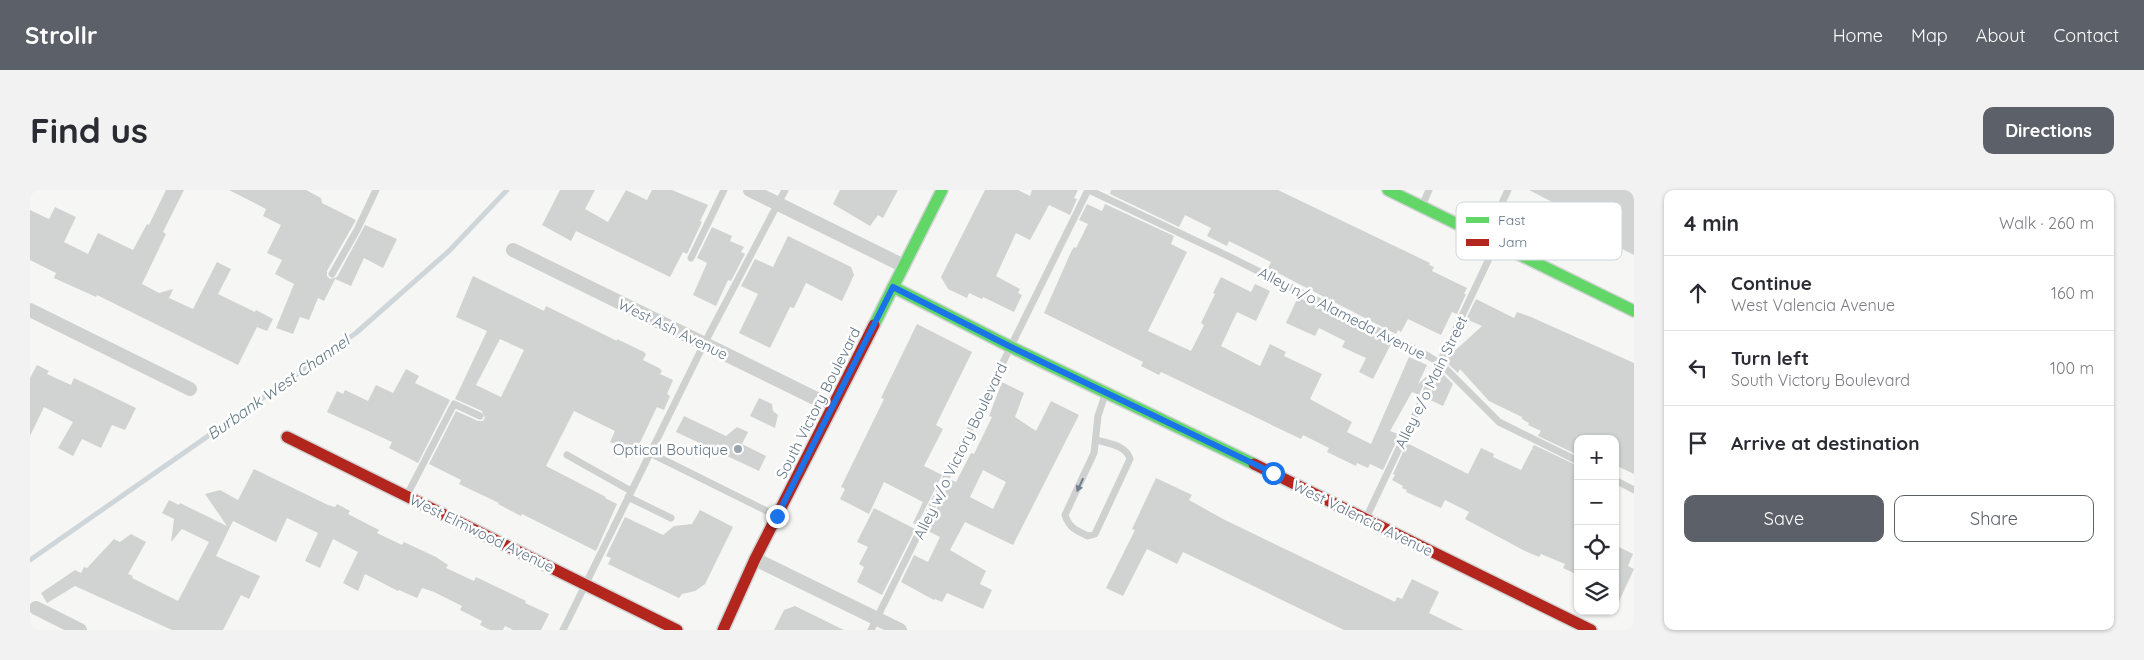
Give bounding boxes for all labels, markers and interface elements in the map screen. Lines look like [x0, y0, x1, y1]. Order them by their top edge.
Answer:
text: Strollr [25, 20, 97, 50]
text: Home [1833, 24, 1883, 47]
text: Map [1911, 24, 1948, 47]
text: About [1976, 24, 2026, 47]
text: Contact [2054, 24, 2119, 47]
button: Directions [1983, 107, 2114, 154]
text: Find us [30, 108, 148, 152]
legend [1456, 202, 1622, 260]
text: 4 min [1684, 210, 1739, 236]
text: Fast [1498, 211, 1526, 229]
text: Walk · 260 m [1999, 213, 2094, 233]
text: Jam [1498, 233, 1527, 251]
street label: Alley n/o Alameda Avenue [1255, 263, 1429, 363]
text: Continue [1731, 271, 1812, 295]
icon: ahead [1684, 279, 1712, 307]
text: 160 m [2051, 283, 2094, 303]
street label: West Ash Avenue [615, 294, 731, 364]
text: West Valencia Avenue [1731, 295, 1895, 315]
street label: Alley e/o Main Street [1391, 312, 1471, 452]
street label: South Victory Boulevard [771, 324, 865, 482]
water label: Burbank West Channel [203, 329, 355, 444]
text: Turn left [1731, 346, 1809, 370]
icon: left [1684, 354, 1712, 382]
text: 100 m [2050, 358, 2094, 378]
street label: Alley w/o Victory Boulevard [909, 360, 1011, 542]
text: South Victory Boulevard [1731, 370, 1910, 390]
icon: arrive [1684, 429, 1712, 457]
text: Arrive at destination [1731, 431, 1920, 455]
map controls [1574, 435, 1619, 615]
button: + [1574, 435, 1619, 480]
place label: Optical Boutique [613, 440, 728, 459]
marker: Optical Boutique [732, 443, 744, 455]
route start [1262, 462, 1285, 485]
street label: West Valencia Avenue [1290, 476, 1436, 560]
one-way arrow [1075, 478, 1083, 492]
button: − [1574, 480, 1619, 525]
street label: West Elmwood Avenue [407, 490, 557, 576]
button: Save [1684, 495, 1884, 542]
button: Share [1894, 495, 2094, 542]
route end [766, 505, 789, 528]
button: locate [1574, 525, 1619, 570]
button: layers [1574, 570, 1619, 615]

